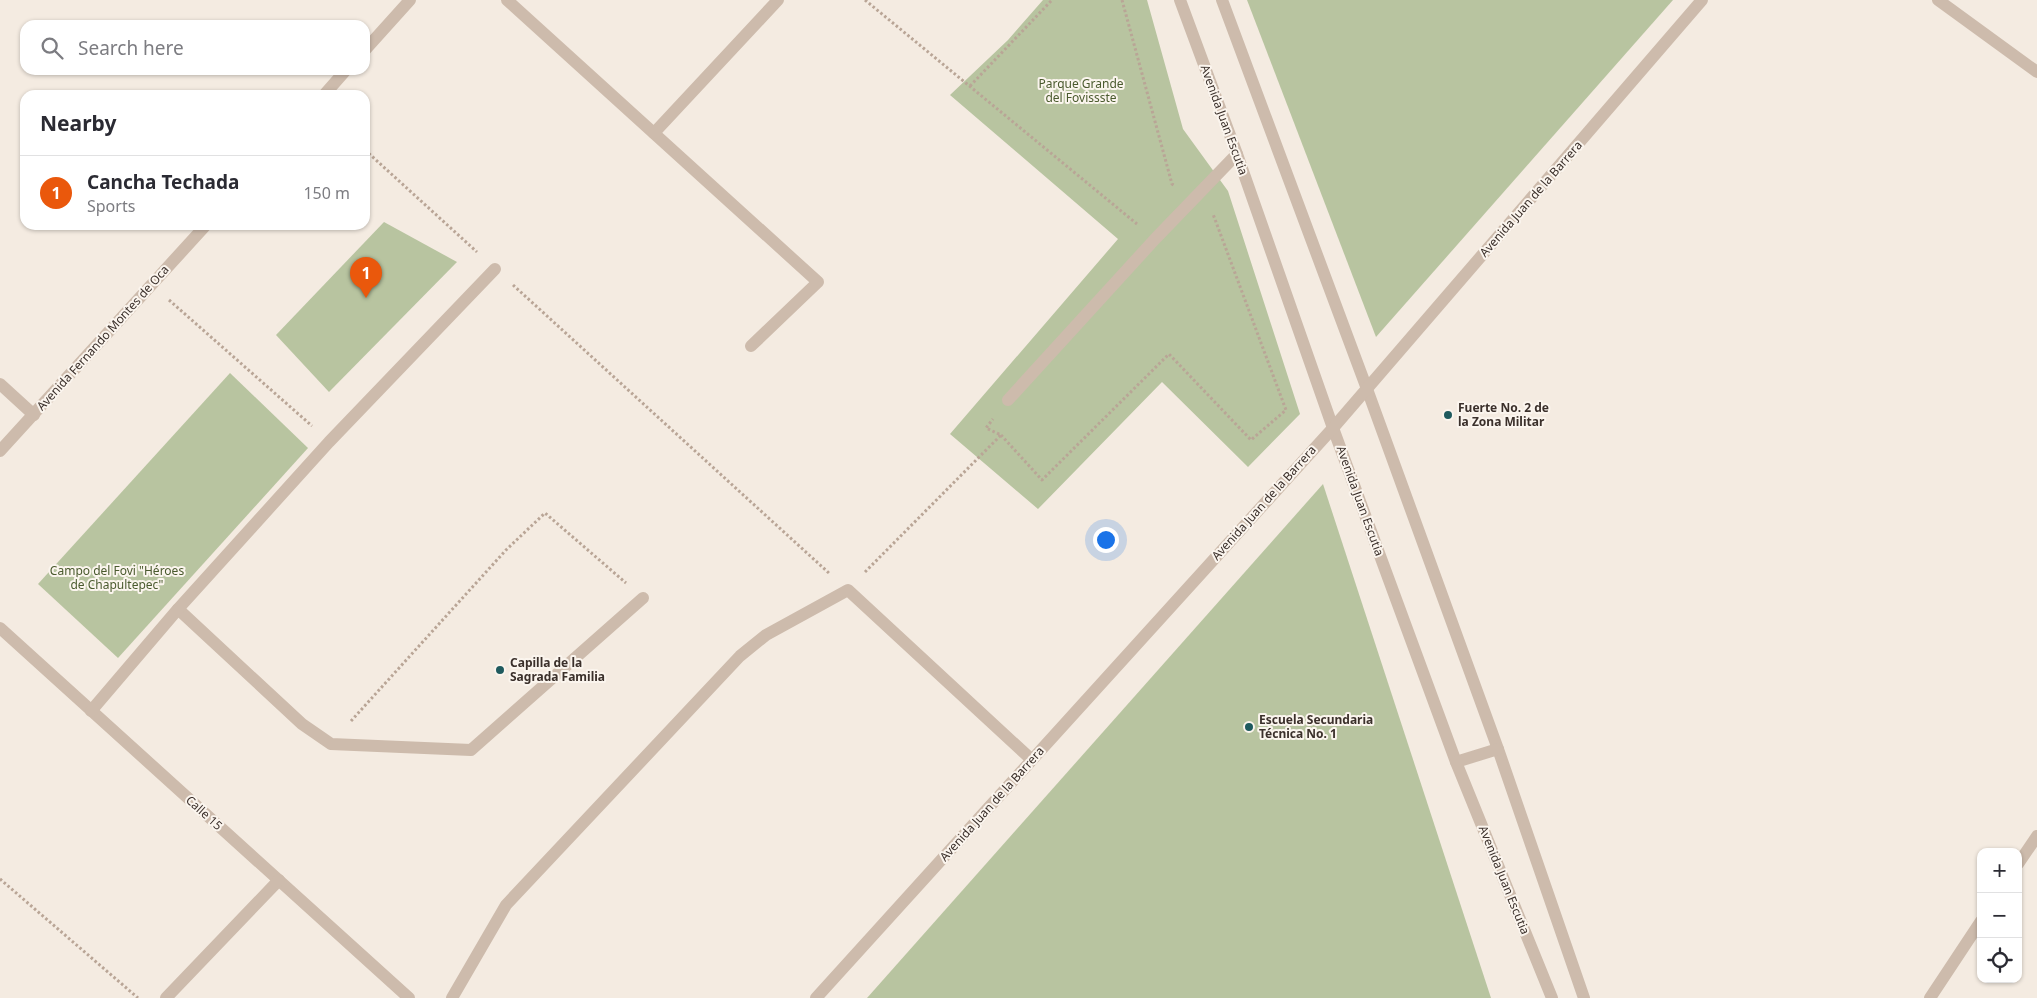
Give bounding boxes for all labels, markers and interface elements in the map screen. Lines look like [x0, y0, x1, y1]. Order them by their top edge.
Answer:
search box [20, 20, 370, 75]
icon: search [38, 34, 66, 62]
text: Search here [78, 35, 184, 61]
street label: Avenida Juan Escutia [1197, 62, 1252, 177]
park label: Parque Grande del Fovissste [1038, 75, 1124, 106]
text: Nearby [40, 109, 116, 137]
street label: Avenida Juan de la Barrera [1475, 137, 1586, 260]
text: Cancha Techada [87, 169, 239, 195]
text: 1 [51, 182, 61, 204]
text: 150 m [303, 182, 350, 204]
text: Sports [87, 195, 135, 217]
pin: 1 [350, 257, 382, 298]
street label: Avenida Fernando Montes de Oca [33, 261, 173, 414]
place label: Fuerte No. 2 de la Zona Militar [1458, 399, 1549, 430]
marker: Fuerte No. 2 de la Zona Militar [1442, 409, 1454, 421]
street label: Avenida Juan de la Barrera [1208, 442, 1320, 564]
street label: Avenida Juan Escutia [1333, 443, 1388, 558]
your location [1093, 527, 1119, 553]
park label: Campo del Fovi "Héroes de Chapultepec" [50, 562, 184, 593]
place label: Capilla de la Sagrada Familia [510, 654, 605, 685]
marker: Capilla de la Sagrada Familia [494, 664, 506, 676]
place label: Escuela Secundaria Técnica No. 1 [1259, 711, 1373, 742]
marker: Escuela Secundaria Técnica No. 1 [1243, 721, 1255, 733]
street label: Avenida Juan de la Barrera [936, 743, 1048, 865]
street label: Calle 15 [182, 792, 227, 834]
street label: Avenida Juan Escutia [1475, 823, 1534, 937]
map controls [1977, 848, 2022, 983]
button: + [1977, 848, 2022, 893]
button: − [1977, 893, 2022, 938]
button: locate [1977, 938, 2022, 983]

